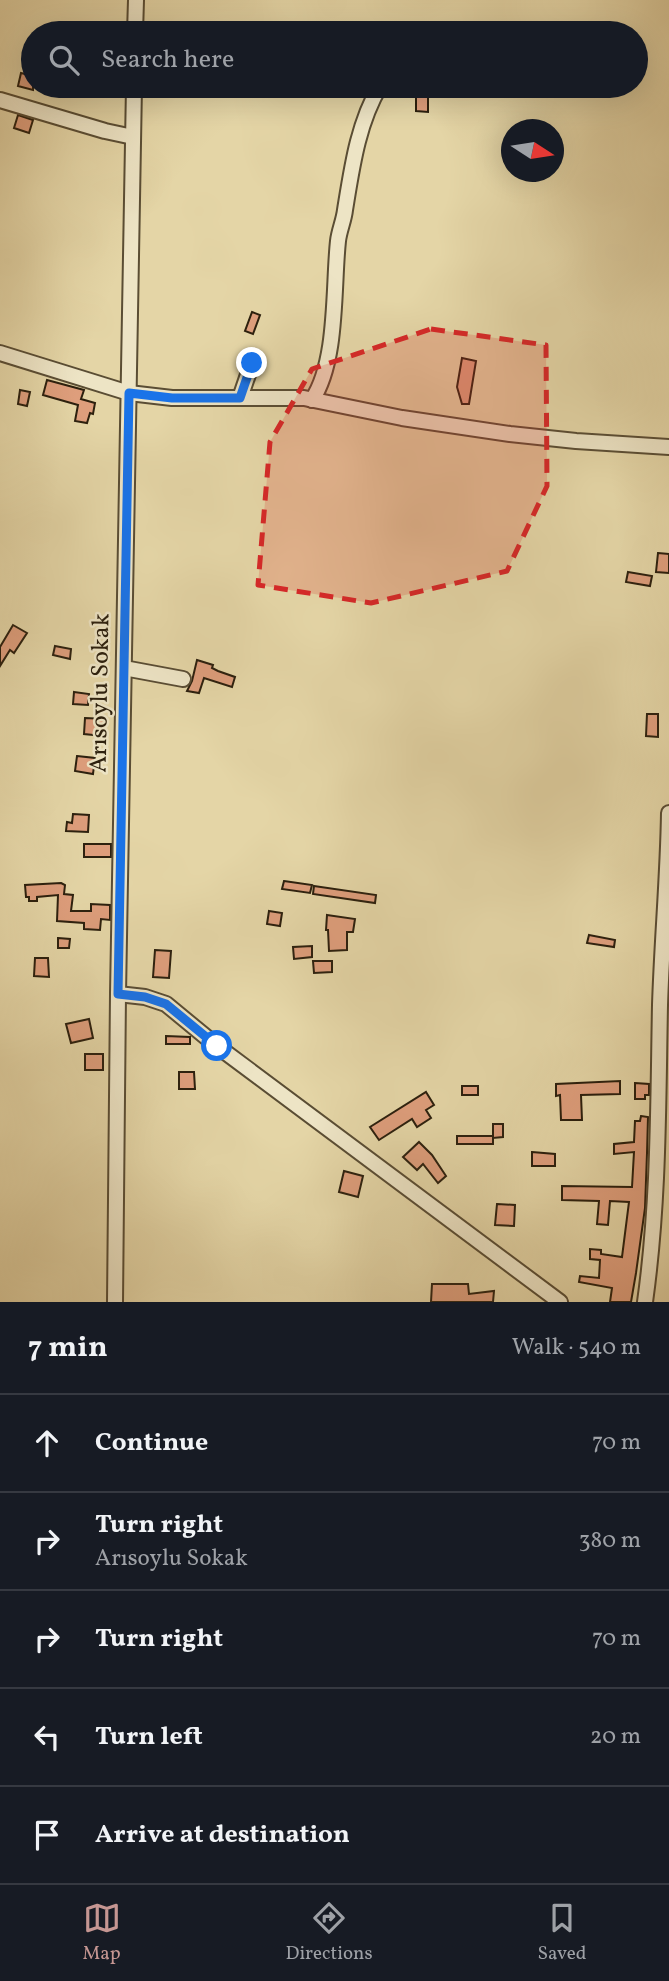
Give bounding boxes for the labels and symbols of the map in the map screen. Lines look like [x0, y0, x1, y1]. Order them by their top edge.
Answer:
north arrow [501, 119, 564, 182]
route end [236, 347, 267, 378]
street label: Arısoylu Sokak [83, 613, 119, 773]
route start [201, 1030, 232, 1061]

